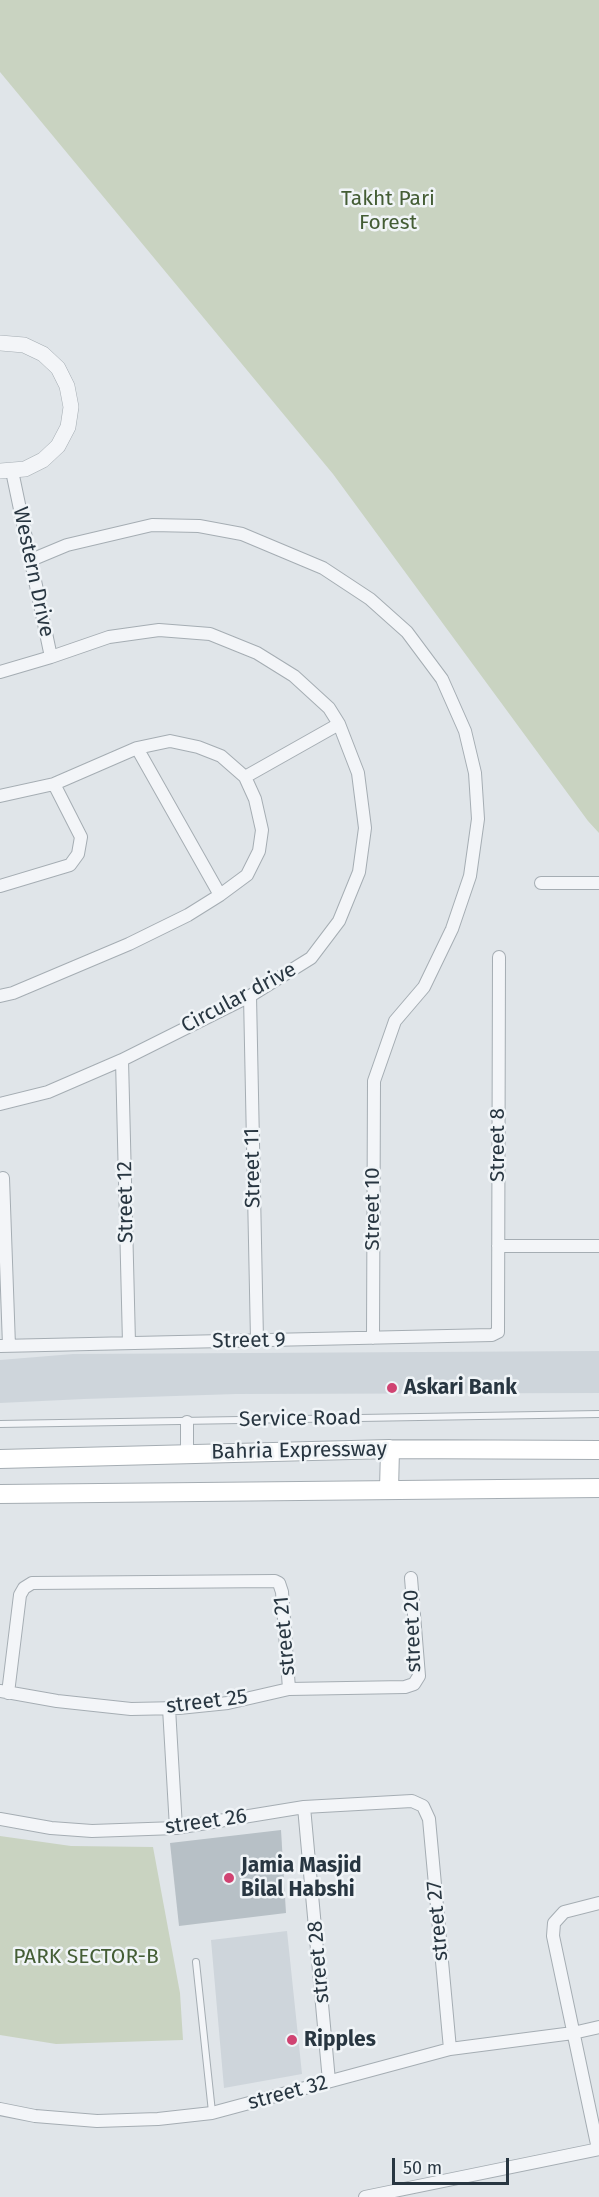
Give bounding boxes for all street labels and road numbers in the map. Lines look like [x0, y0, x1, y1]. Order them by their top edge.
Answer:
street label: Western Drive [7, 505, 59, 639]
street label: Circular drive [177, 957, 301, 1039]
street label: Street 8 [485, 1108, 511, 1182]
street label: Street 11 [240, 1128, 266, 1208]
street label: Street 12 [113, 1161, 139, 1243]
street label: Street 10 [360, 1167, 386, 1251]
street label: Street 9 [212, 1328, 286, 1354]
street label: Service Road [239, 1405, 361, 1433]
street label: Bahria Expressway [211, 1437, 387, 1465]
street label: street 20 [399, 1589, 427, 1673]
street label: street 21 [269, 1595, 301, 1677]
street label: street 25 [165, 1685, 249, 1719]
street label: street 26 [163, 1804, 249, 1840]
street label: street 27 [422, 1880, 454, 1962]
street label: street 28 [303, 1920, 335, 2004]
street label: street 32 [245, 2070, 331, 2116]

